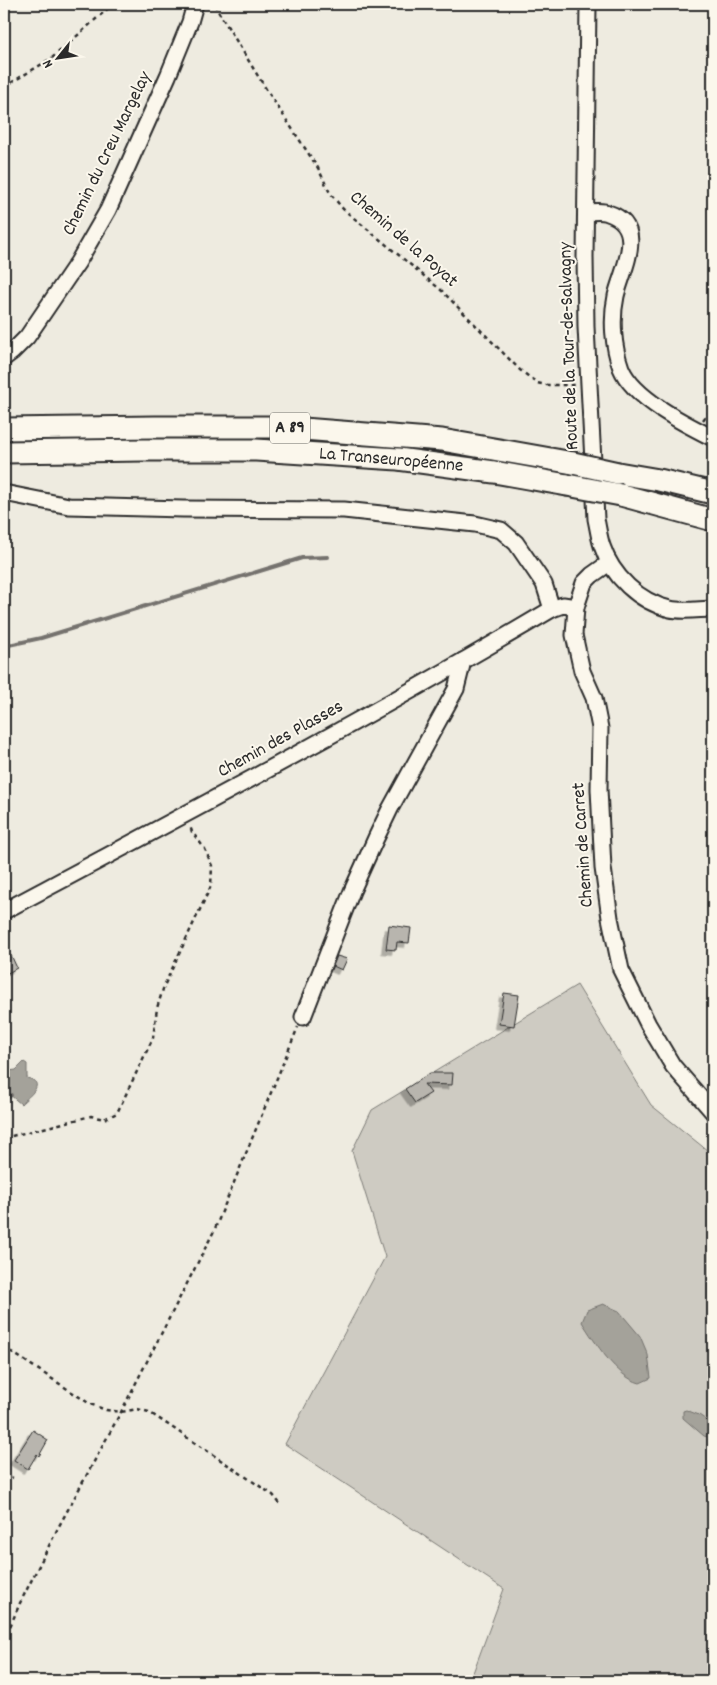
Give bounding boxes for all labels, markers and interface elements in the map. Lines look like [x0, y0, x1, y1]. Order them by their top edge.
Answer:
north arrow [32, 32, 82, 82]
text: N [38, 55, 59, 71]
street label: Chemin du Creu Margelay [56, 67, 160, 241]
street label: Chemin de la Poyat [343, 185, 463, 295]
street label: Route de la Tour-de-Salvagny [553, 241, 587, 451]
road number: A 89 [270, 412, 310, 443]
street label: La Transeuropéenne [318, 441, 464, 481]
street label: Chemin des Plasses [213, 694, 349, 786]
street label: Chemin de Carret [566, 781, 602, 909]

